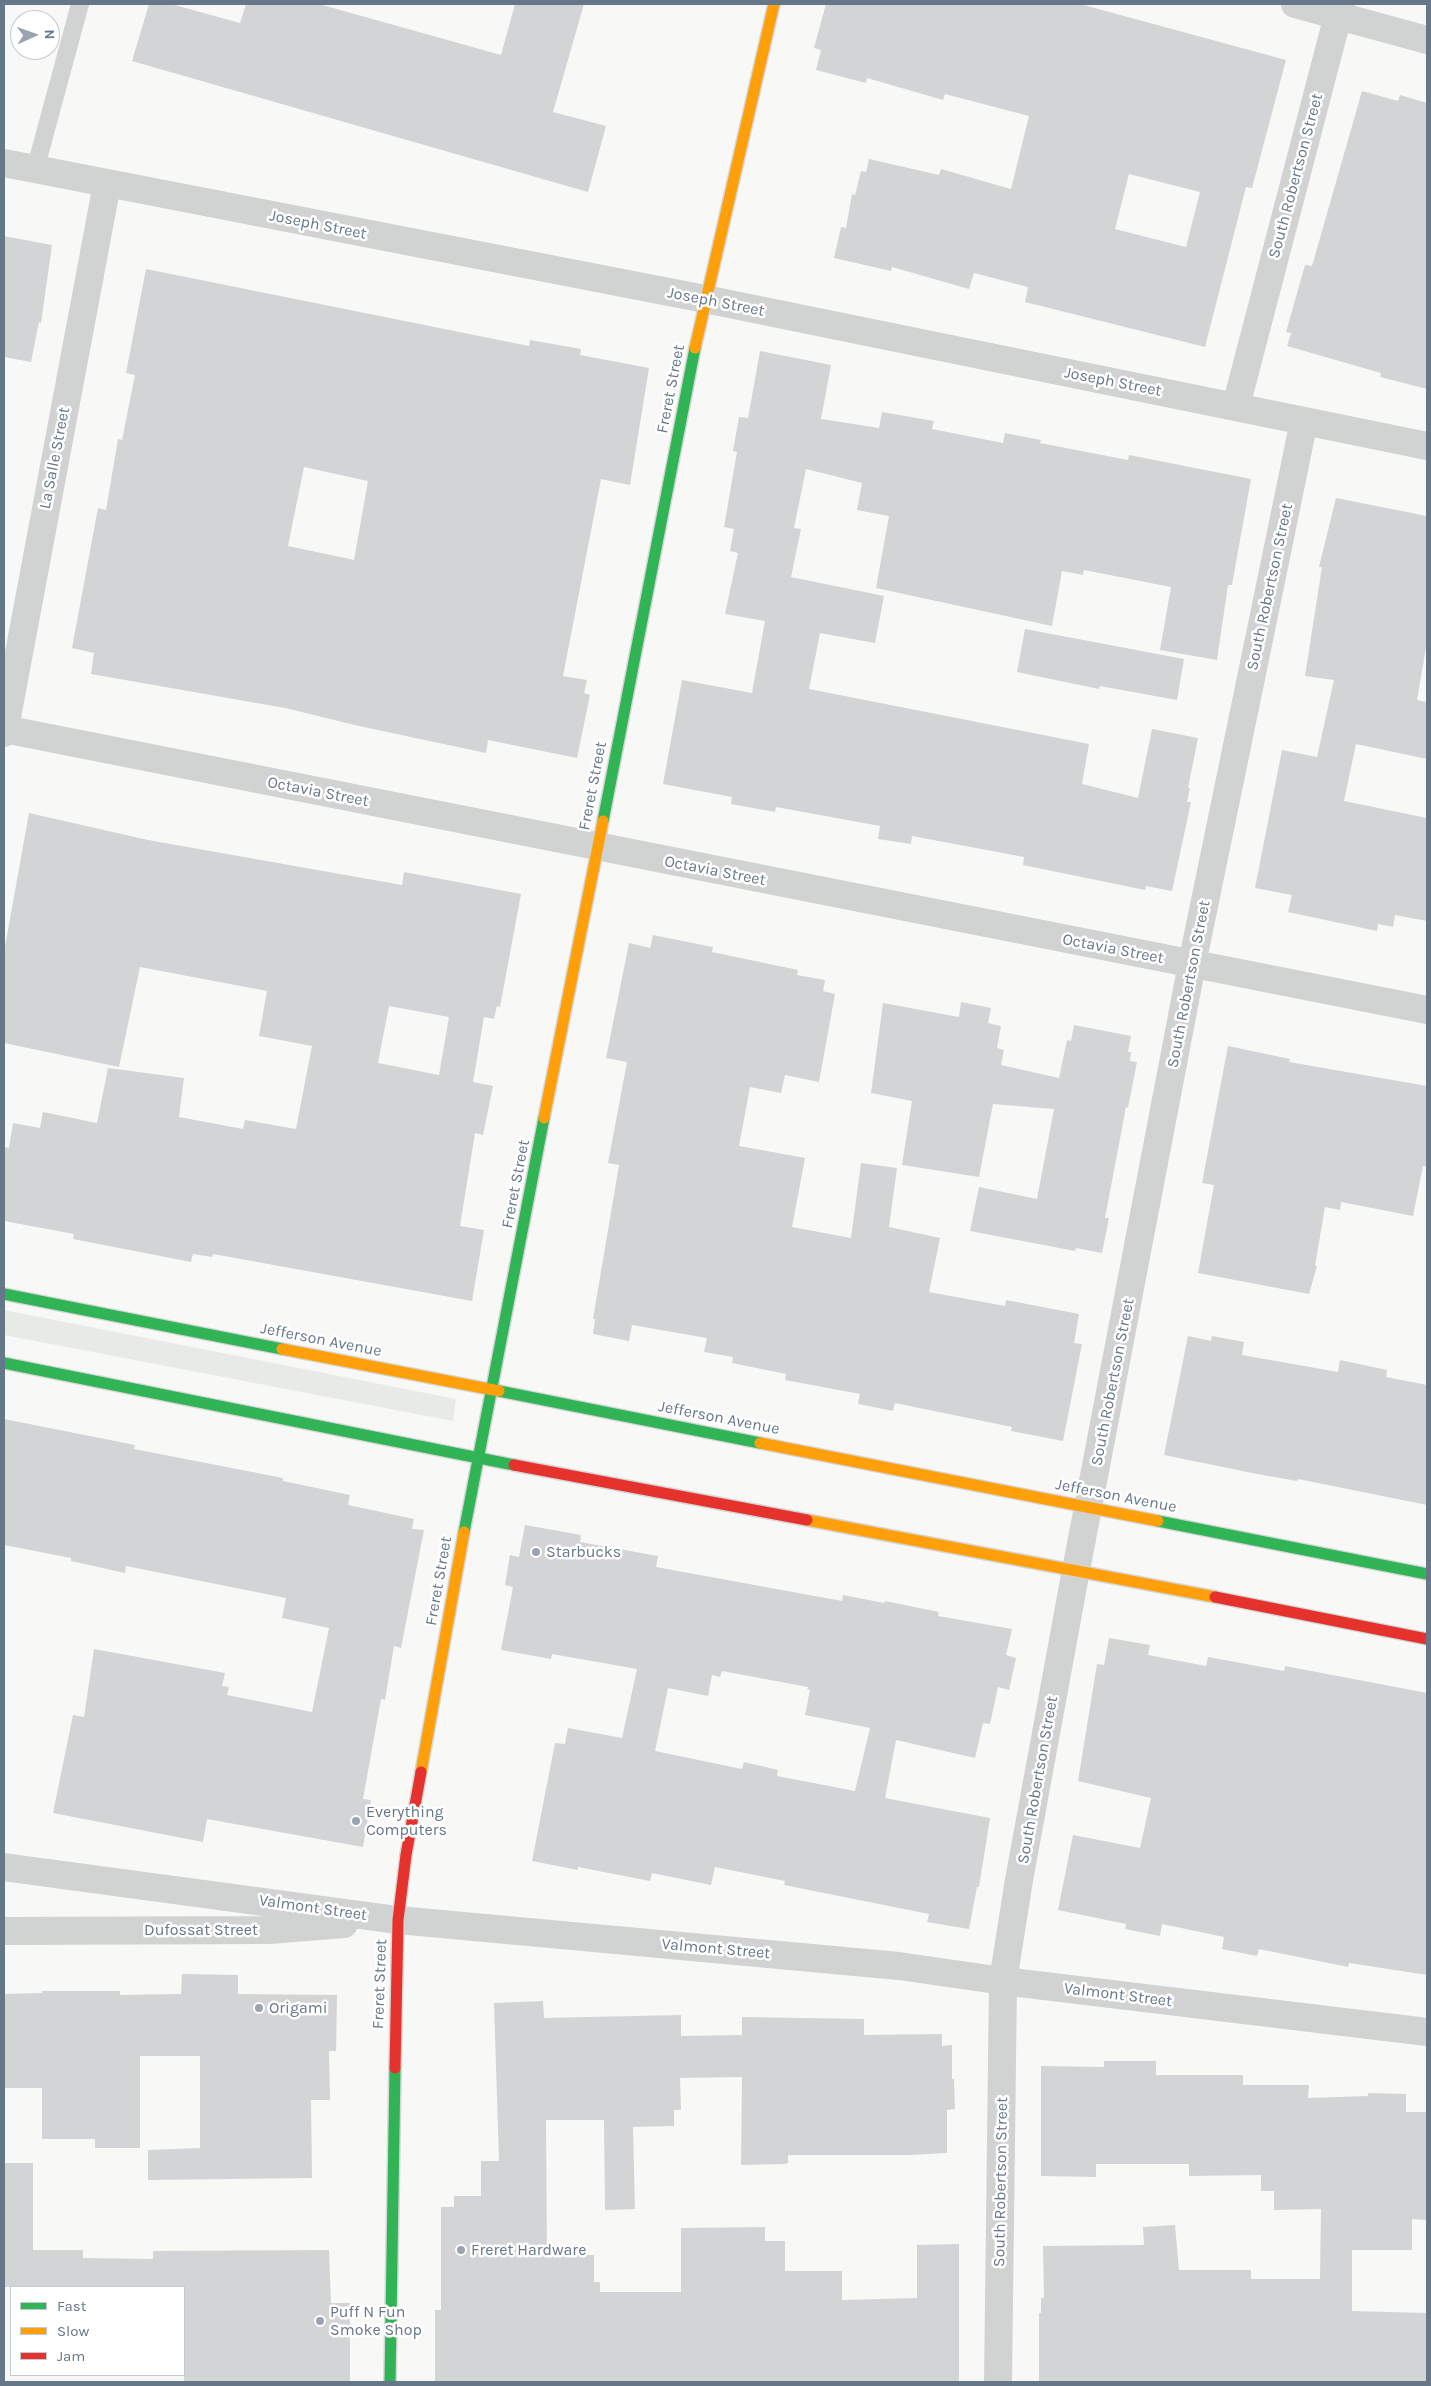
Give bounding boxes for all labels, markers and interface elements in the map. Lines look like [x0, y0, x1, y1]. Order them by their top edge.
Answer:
north arrow [10, 10, 60, 60]
text: N [41, 29, 58, 40]
street label: South Robertson Street [1265, 91, 1327, 261]
street label: Joseph Street [268, 206, 368, 244]
street label: Joseph Street [666, 283, 766, 321]
street label: Freret Street [653, 343, 689, 435]
street label: Joseph Street [1063, 363, 1163, 401]
street label: La Salle Street [36, 405, 74, 511]
street label: South Robertson Street [1243, 502, 1297, 672]
street label: Freret Street [575, 740, 611, 832]
street label: Octavia Street [266, 773, 370, 811]
street label: Octavia Street [663, 852, 767, 890]
street label: South Robertson Street [1163, 899, 1215, 1069]
street label: Octavia Street [1061, 930, 1165, 968]
street label: Freret Street [498, 1138, 534, 1230]
street label: South Robertson Street [1087, 1297, 1139, 1467]
street label: Jefferson Avenue [259, 1319, 383, 1361]
street label: Jefferson Avenue [657, 1397, 781, 1439]
street label: Jefferson Avenue [1054, 1475, 1178, 1517]
street label: Freret Street [422, 1535, 456, 1627]
place label: Starbucks [546, 1542, 621, 1562]
marker: Starbucks [530, 1546, 542, 1558]
street label: South Robertson Street [1014, 1695, 1062, 1865]
place label: Everything Computers [366, 1802, 447, 1840]
marker: Everything Computers [350, 1815, 362, 1827]
street label: Valmont Street [258, 1891, 368, 1925]
street label: Dufossat Street [144, 1920, 258, 1940]
street label: Valmont Street [661, 1935, 771, 1963]
street label: Freret Street [369, 1939, 391, 2029]
street label: Valmont Street [1063, 1979, 1173, 2011]
place label: Origami [269, 1998, 327, 2018]
marker: Origami [253, 2002, 265, 2014]
street label: South Robertson Street [990, 2097, 1012, 2267]
place label: Freret Hardware [471, 2240, 586, 2260]
marker: Freret Hardware [455, 2244, 467, 2256]
legend [10, 2286, 185, 2376]
text: Fast [57, 2297, 86, 2315]
place label: Puff N Fun Smoke Shop [330, 2302, 422, 2340]
marker: Puff N Fun Smoke Shop [314, 2315, 326, 2327]
text: Slow [57, 2322, 89, 2340]
text: Jam [57, 2347, 85, 2365]

